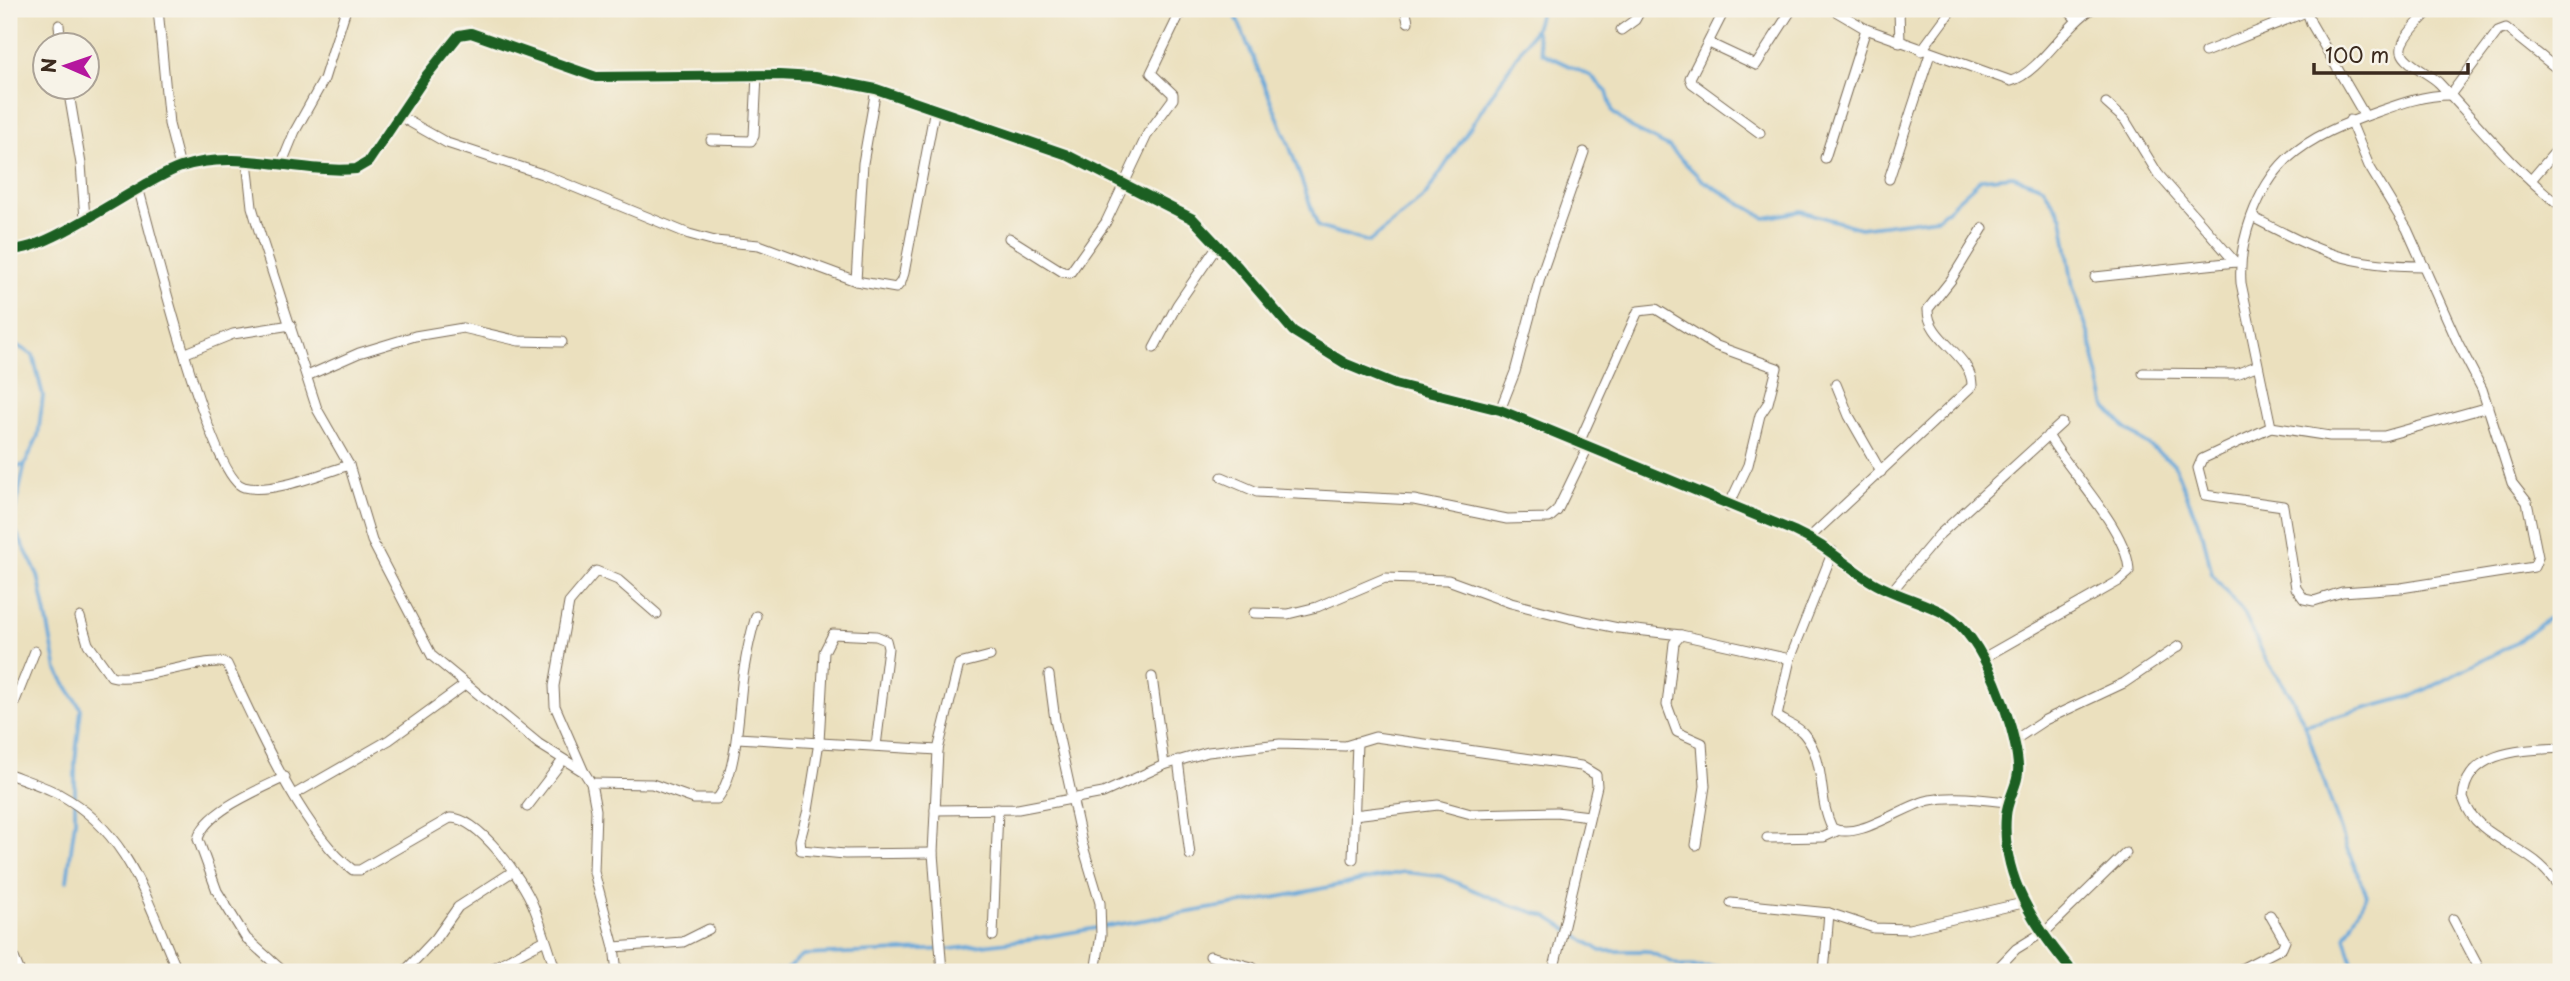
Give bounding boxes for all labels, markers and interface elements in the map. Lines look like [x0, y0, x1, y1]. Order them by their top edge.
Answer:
north arrow [32, 32, 102, 102]
scale bar [2314, 32, 2468, 76]
text: 100 m [2325, 38, 2389, 70]
text: N [34, 57, 62, 73]

